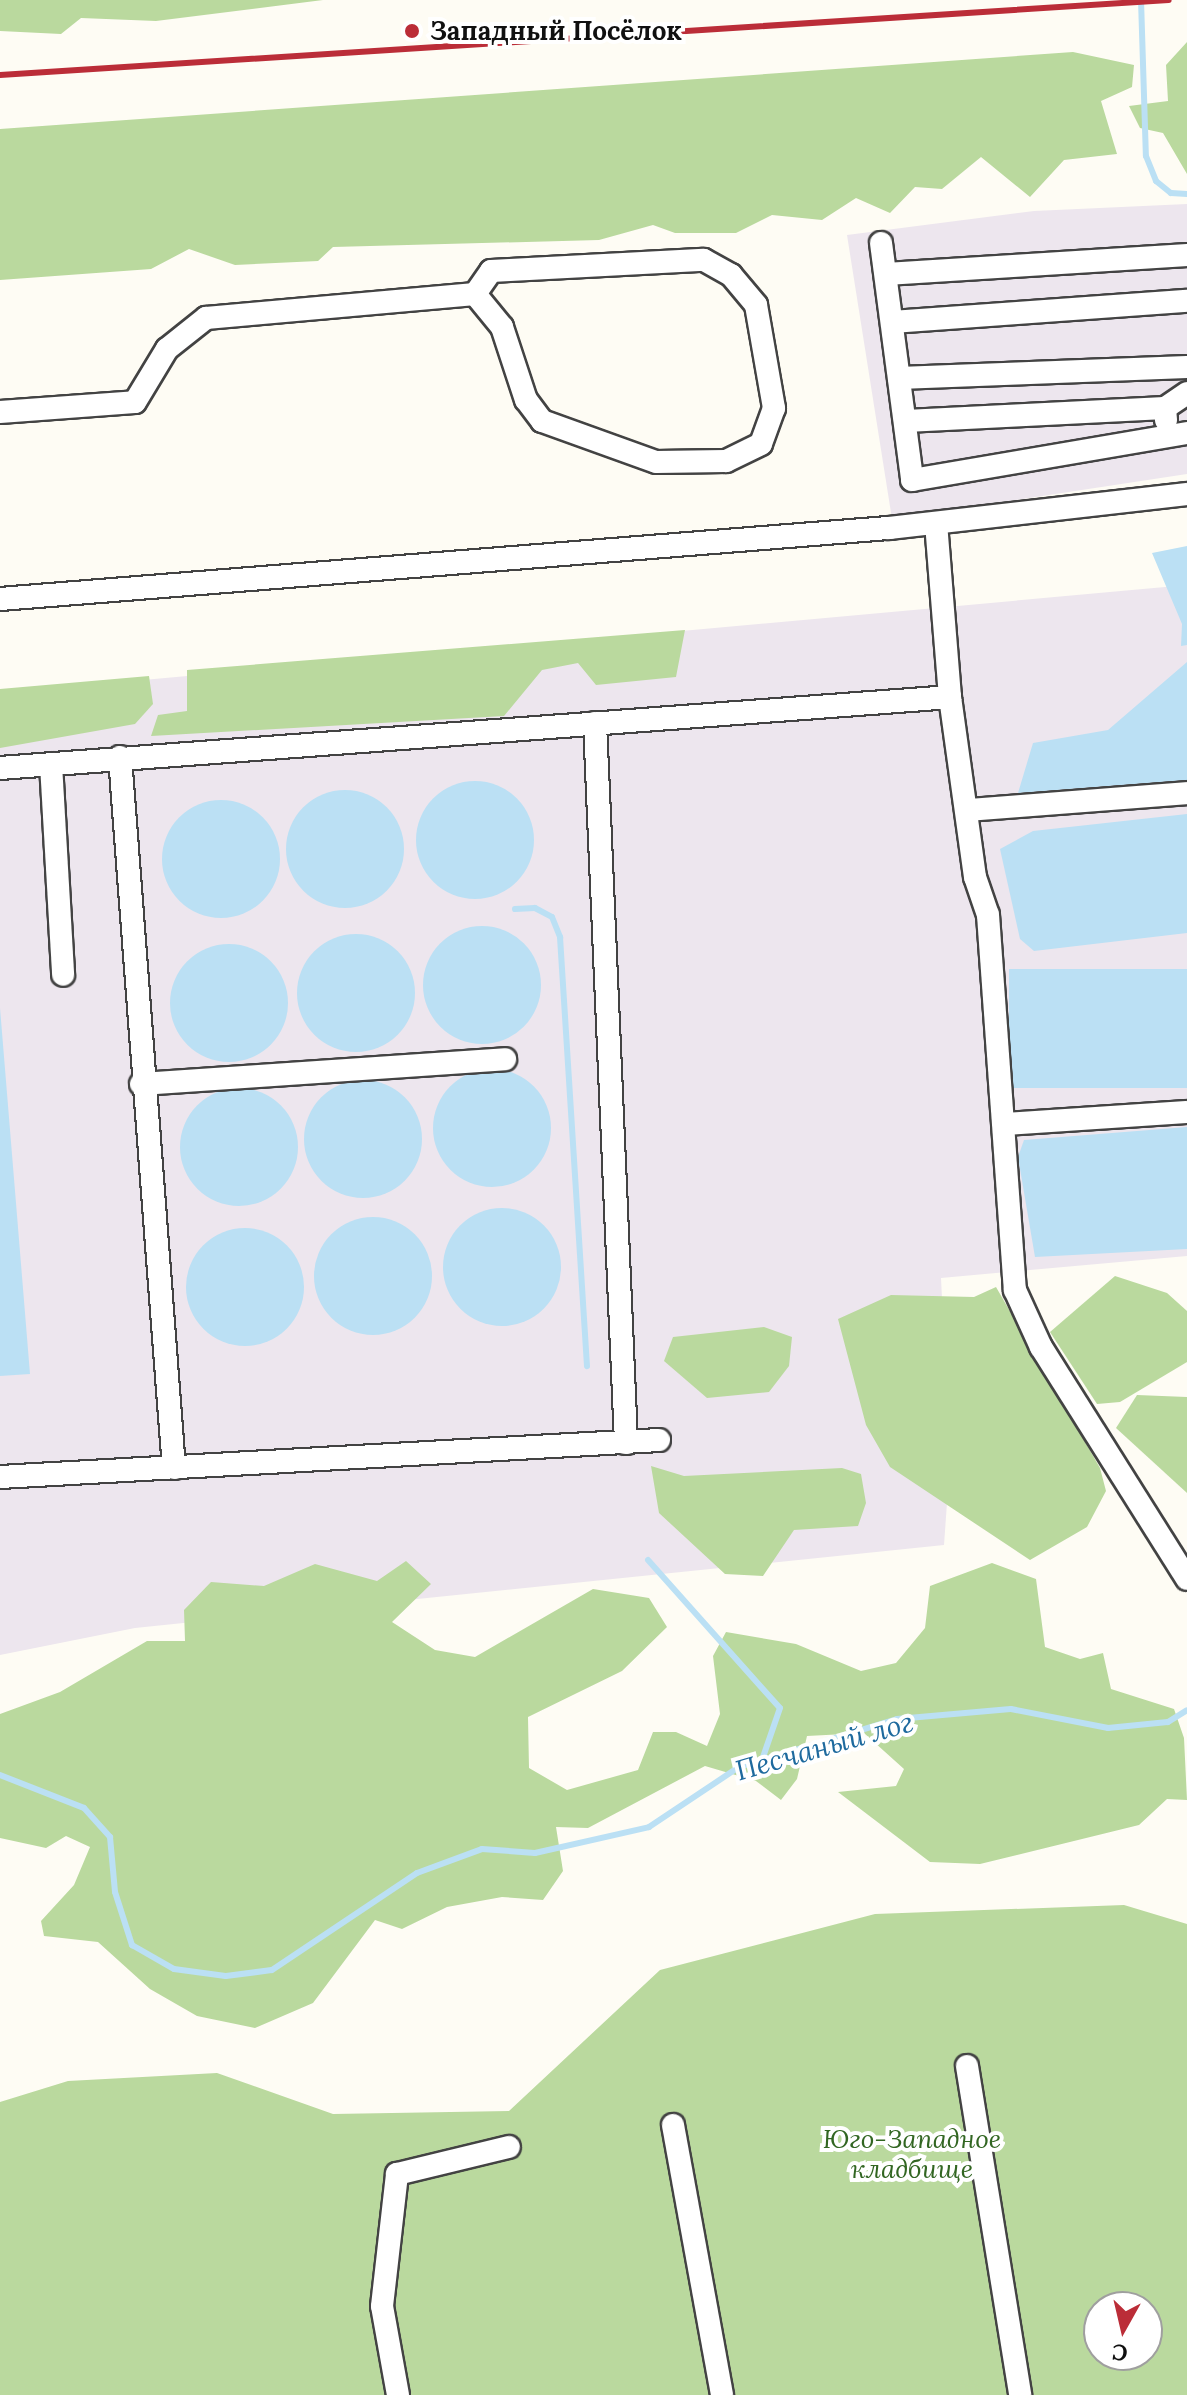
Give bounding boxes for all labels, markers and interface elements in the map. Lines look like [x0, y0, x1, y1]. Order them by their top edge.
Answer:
place label: Западный Посёлок [430, 15, 682, 47]
marker: Западный Посёлок [401, 20, 423, 42]
water label: Песчаный лог [731, 1705, 917, 1787]
park label: Юго-Западное кладбище [823, 2123, 1001, 2184]
north arrow [1083, 2291, 1163, 2371]
text: С [1111, 2338, 1129, 2368]

